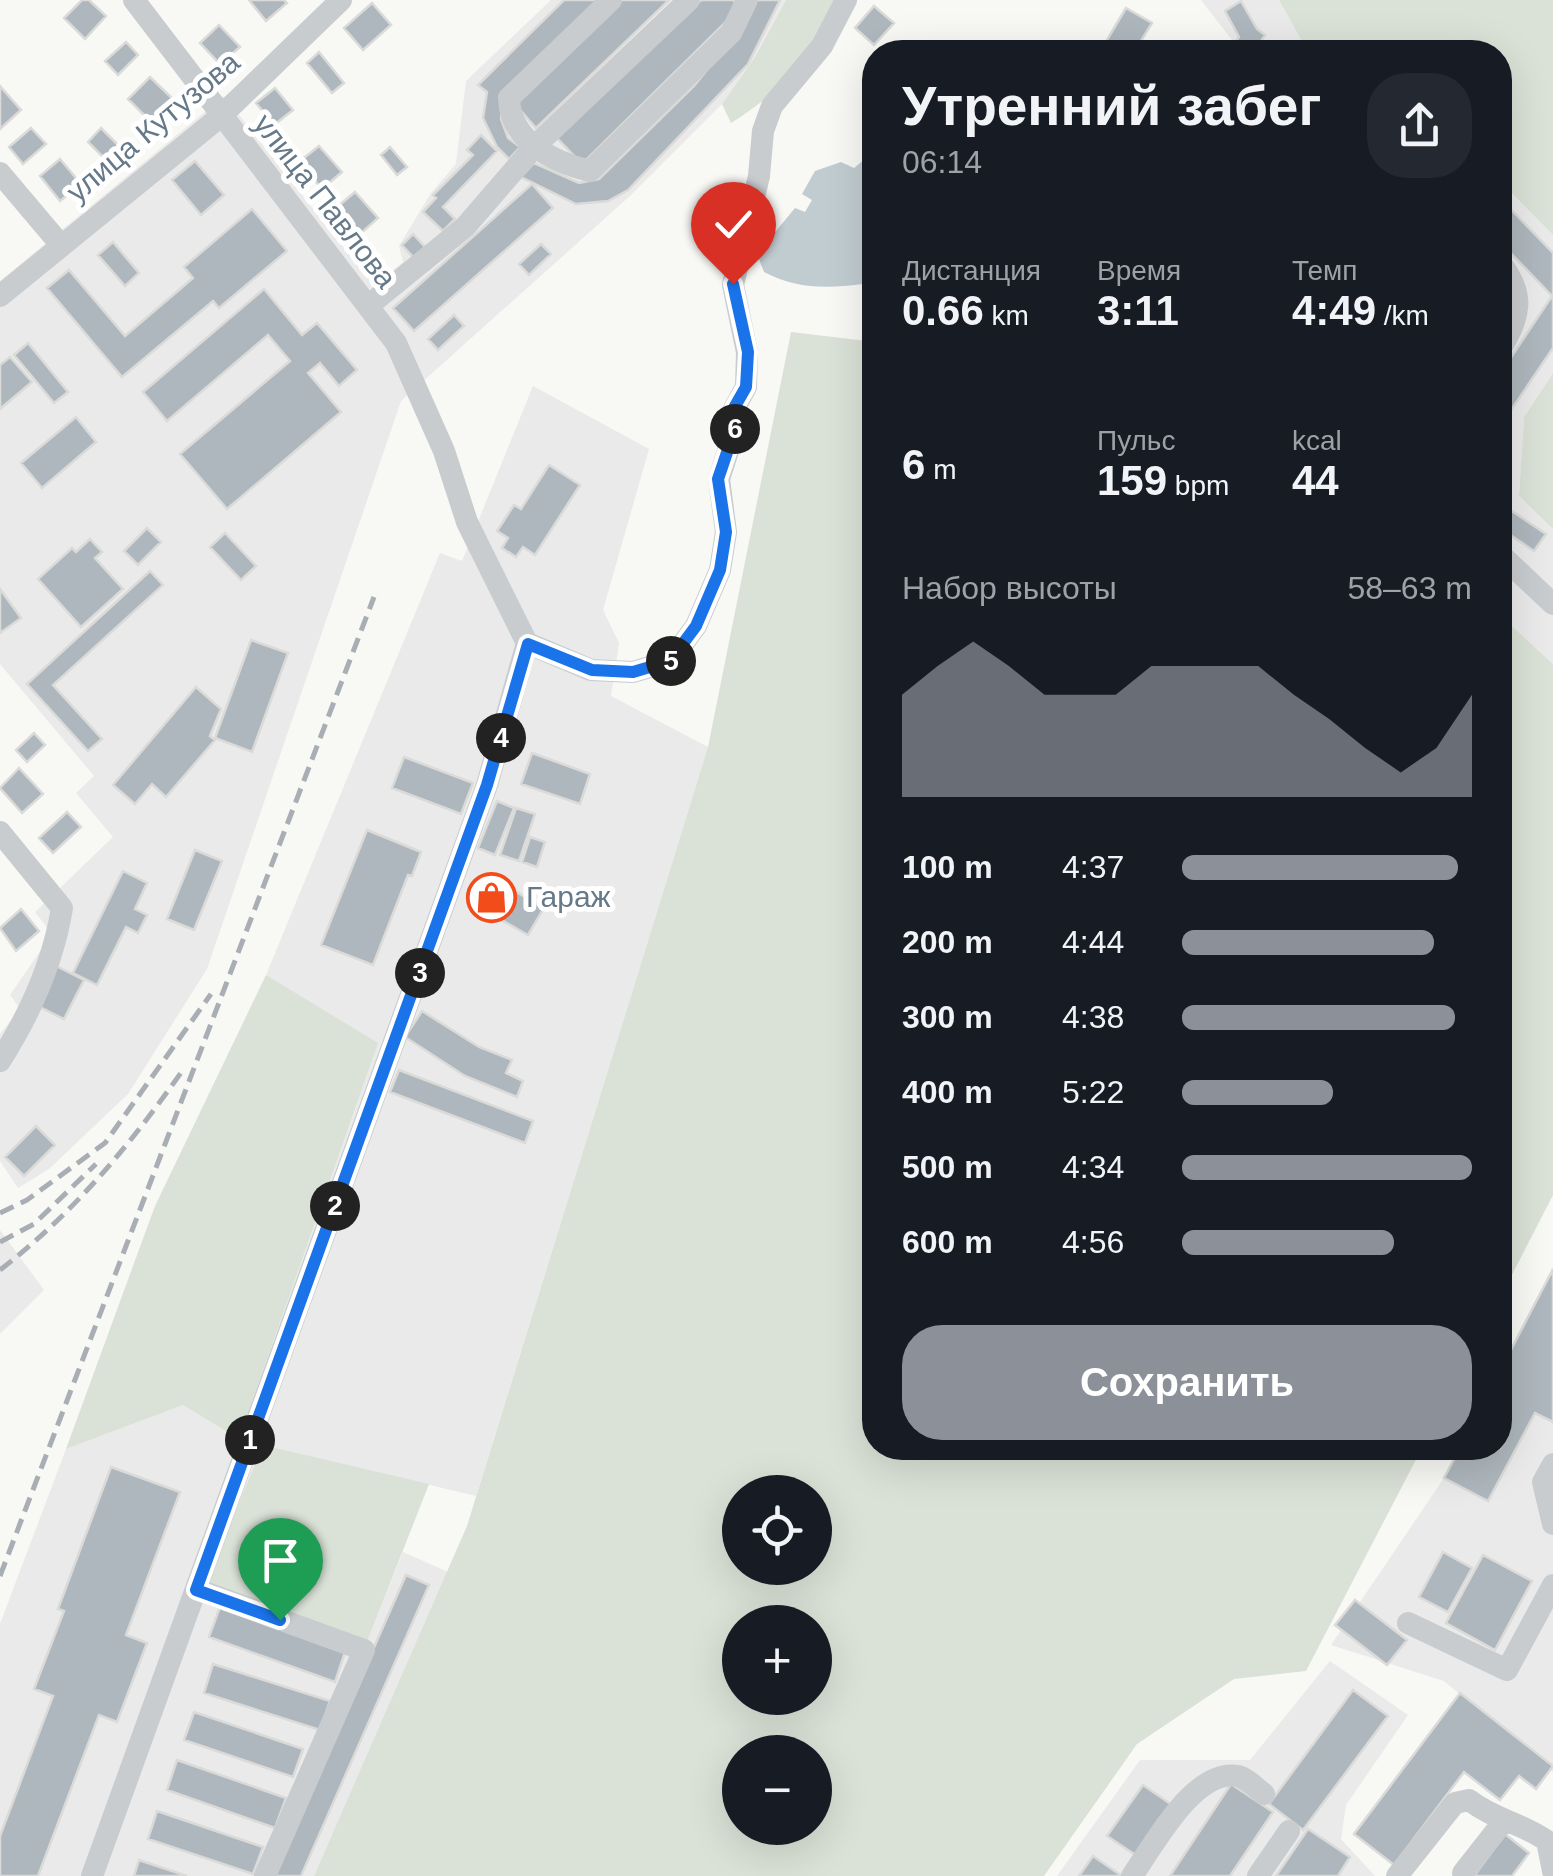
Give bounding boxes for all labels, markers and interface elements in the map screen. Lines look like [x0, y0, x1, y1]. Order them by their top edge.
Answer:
street label: улица Кутузова [60, 45, 246, 208]
button: share [1367, 73, 1472, 178]
text: Утренний забег [902, 75, 1321, 137]
street label: улица Павлова [247, 107, 404, 294]
text: 06:14 [902, 144, 982, 180]
pin [691, 182, 776, 285]
icon: check [706, 197, 761, 252]
text: Дистанция [902, 255, 1041, 286]
text: Время [1097, 255, 1181, 286]
text: Темп [1292, 255, 1358, 286]
text: 0.66 [902, 287, 984, 334]
text: 3:11 [1097, 287, 1179, 334]
text: 4:49 [1292, 287, 1376, 334]
text: km [984, 300, 1029, 331]
text: /km [1376, 300, 1429, 331]
pin: 6 [710, 404, 760, 454]
text: 6 [727, 413, 743, 444]
text: Пульс [1097, 425, 1175, 456]
text: kcal [1292, 425, 1342, 456]
text: 6 [902, 441, 925, 488]
text: m [925, 454, 956, 485]
text: 159 [1097, 457, 1167, 504]
text: 44 [1292, 457, 1339, 504]
text: bpm [1167, 470, 1229, 501]
text: Набор высоты [902, 570, 1117, 606]
text: 58–63 m [1347, 570, 1472, 606]
pin: 5 [646, 636, 696, 686]
text: 5 [663, 645, 679, 676]
pin: 4 [476, 713, 526, 763]
text: 4 [493, 722, 509, 753]
text: 100 m [902, 849, 993, 885]
text: 4:37 [1062, 849, 1124, 885]
shop icon: Гараж [465, 871, 517, 923]
place label: Гараж [526, 880, 611, 913]
text: 200 m [902, 924, 993, 960]
text: 4:44 [1062, 924, 1124, 960]
pin: 3 [395, 948, 445, 998]
text: 3 [412, 957, 428, 988]
text: 300 m [902, 999, 993, 1035]
text: 4:38 [1062, 999, 1124, 1035]
text: 400 m [902, 1074, 993, 1110]
text: 5:22 [1062, 1074, 1124, 1110]
text: 500 m [902, 1149, 993, 1185]
text: 4:34 [1062, 1149, 1124, 1185]
pin: 2 [310, 1181, 360, 1231]
text: 2 [327, 1190, 343, 1221]
text: 600 m [902, 1224, 993, 1260]
text: 4:56 [1062, 1224, 1124, 1260]
button: Сохранить [902, 1325, 1472, 1440]
pin: 1 [225, 1415, 275, 1465]
text: 1 [242, 1424, 258, 1455]
map controls [722, 1475, 832, 1845]
button: locate [722, 1475, 832, 1585]
pin [238, 1518, 323, 1621]
icon: arrive [253, 1533, 308, 1588]
button: + [722, 1605, 832, 1715]
button: − [722, 1735, 832, 1845]

